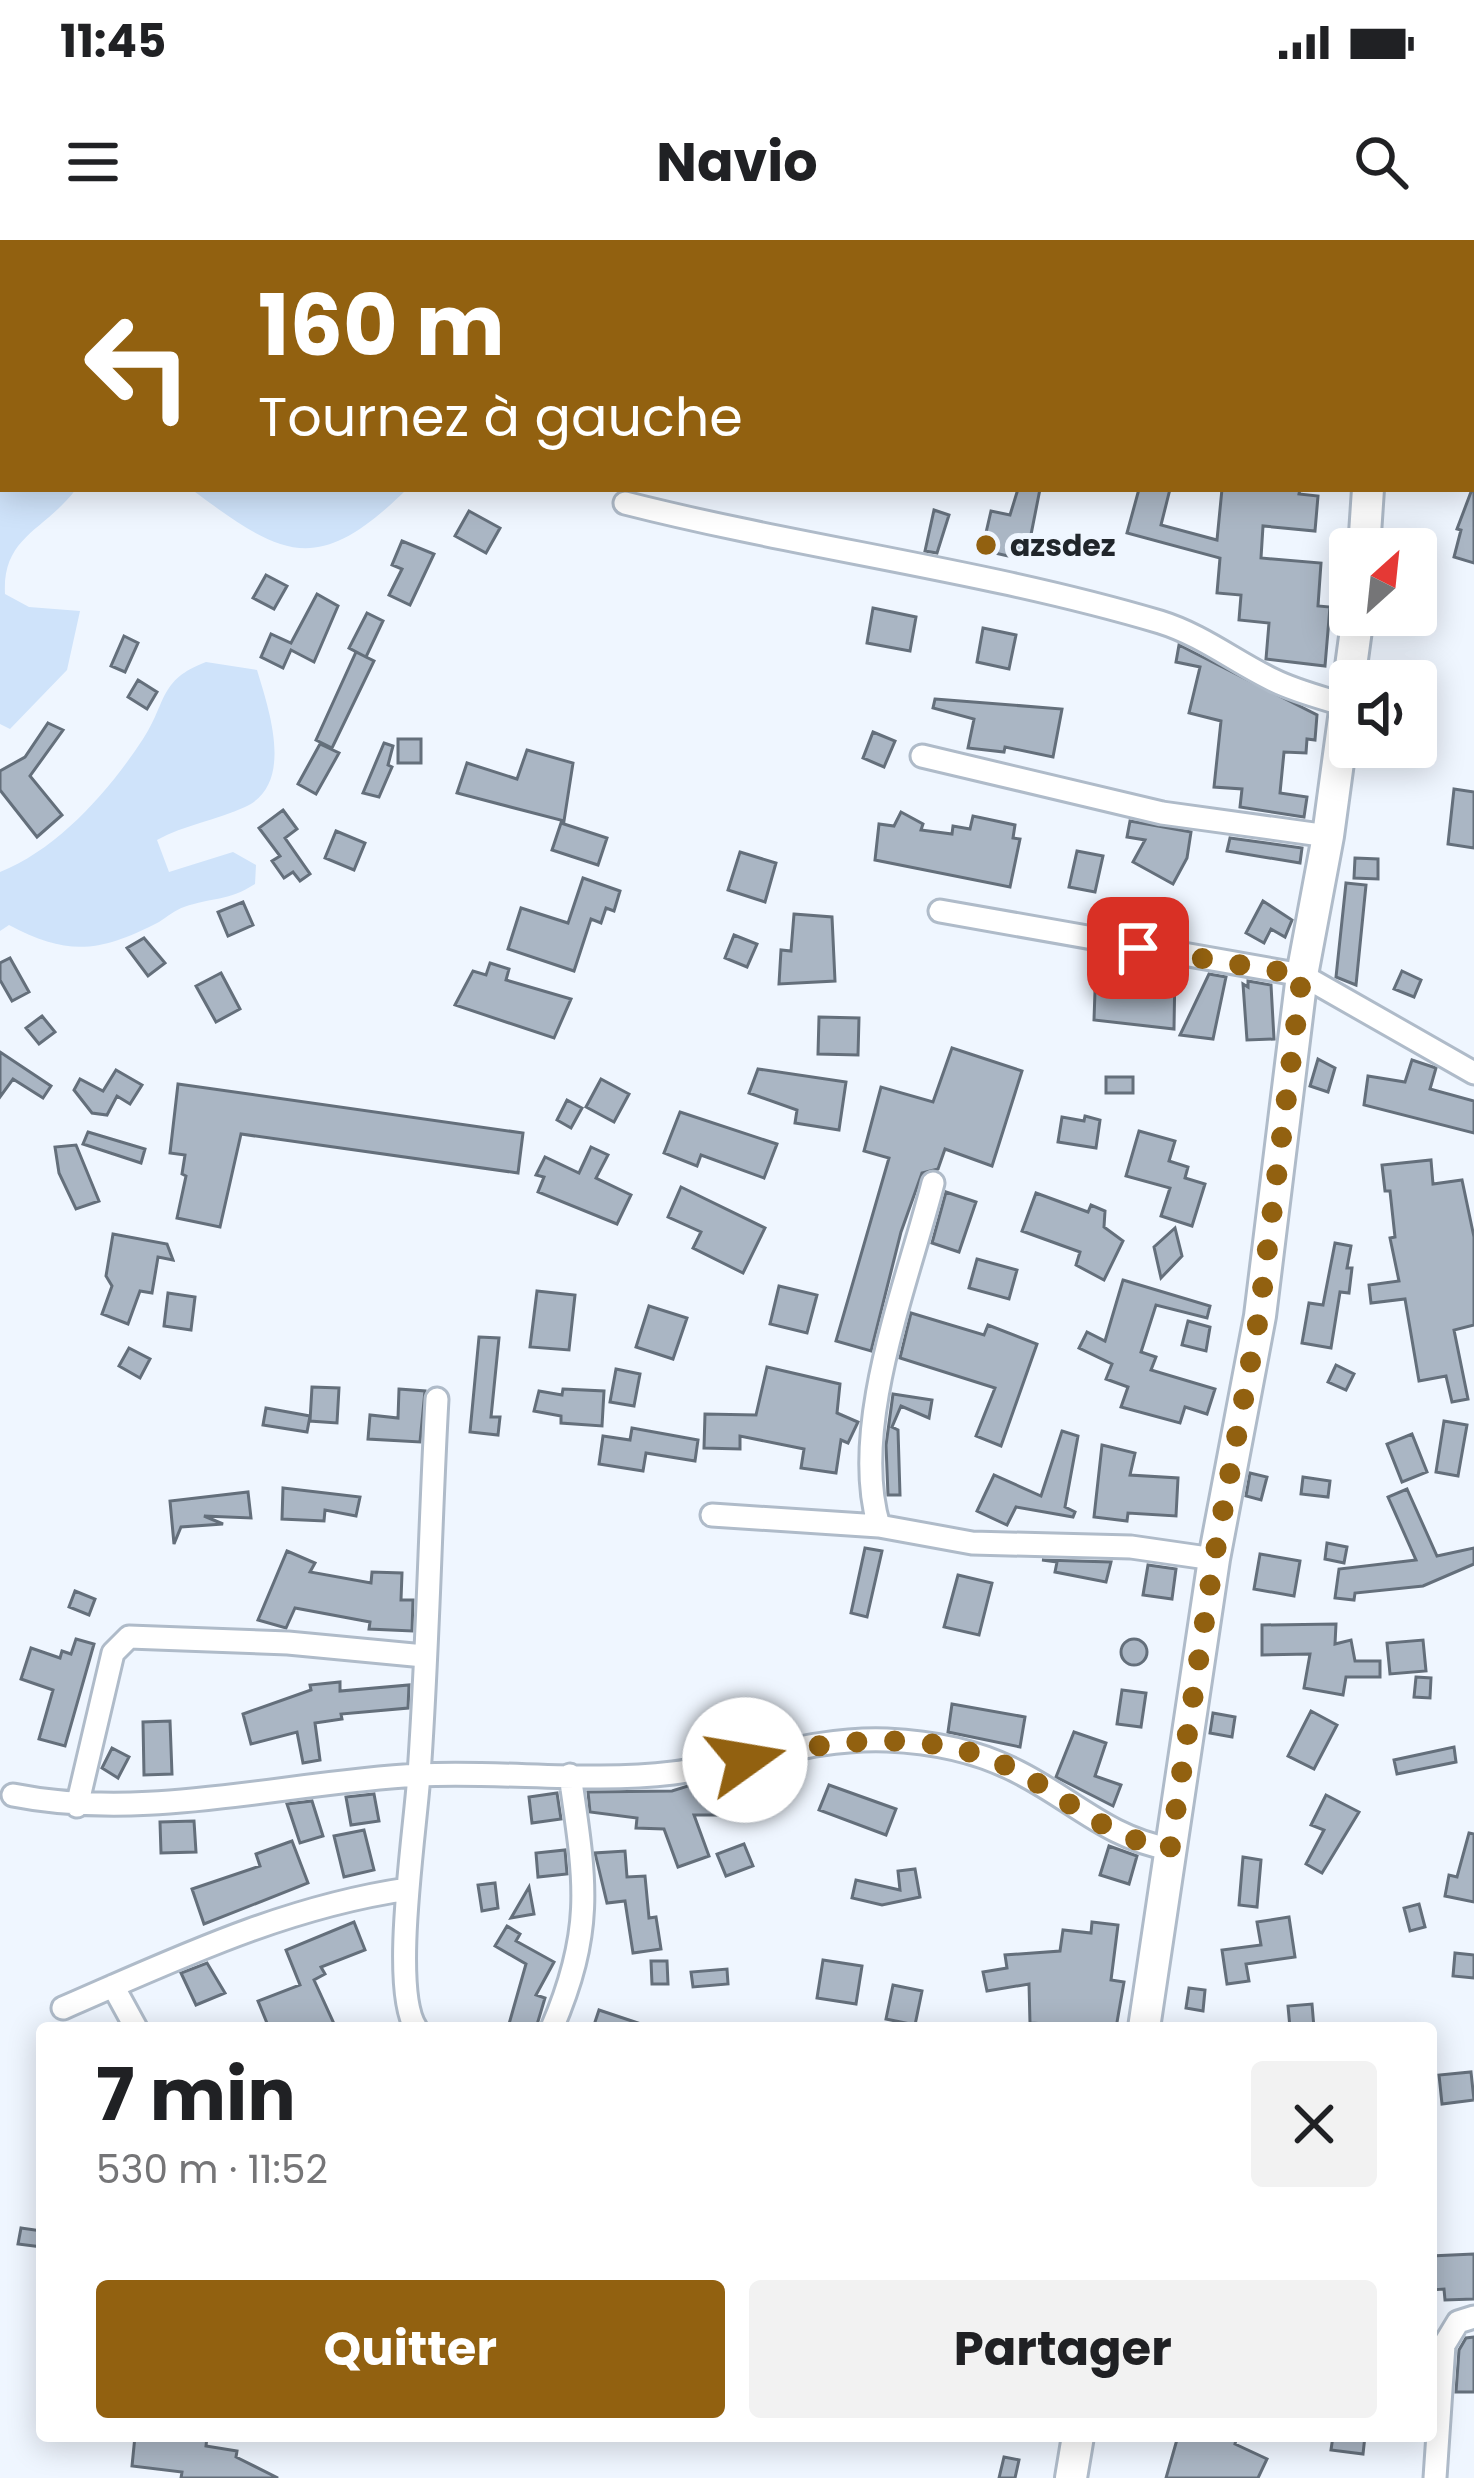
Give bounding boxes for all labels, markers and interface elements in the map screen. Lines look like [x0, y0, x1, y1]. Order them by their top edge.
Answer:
text: 11:45 [60, 10, 166, 73]
text: Navio [656, 124, 818, 200]
icon: menu [60, 129, 126, 195]
icon: search [1348, 129, 1414, 195]
text: 160 m [258, 267, 505, 384]
icon: left [60, 288, 216, 444]
text: Tournez à gauche [258, 379, 743, 455]
place label: azsdez [1010, 524, 1116, 567]
north arrow [1329, 528, 1437, 636]
map controls [1329, 528, 1437, 768]
marker: azsdez [973, 532, 999, 558]
button: sound [1329, 660, 1437, 768]
pin [1087, 897, 1189, 999]
icon: arrive [1105, 915, 1171, 981]
position arrow [682, 1697, 808, 1823]
text: 7 min [96, 2044, 296, 2145]
button: close [1251, 2061, 1377, 2187]
text: 530 m · 11:52 [96, 2142, 328, 2197]
button: Quitter [96, 2280, 725, 2418]
button: Partager [749, 2280, 1377, 2418]

